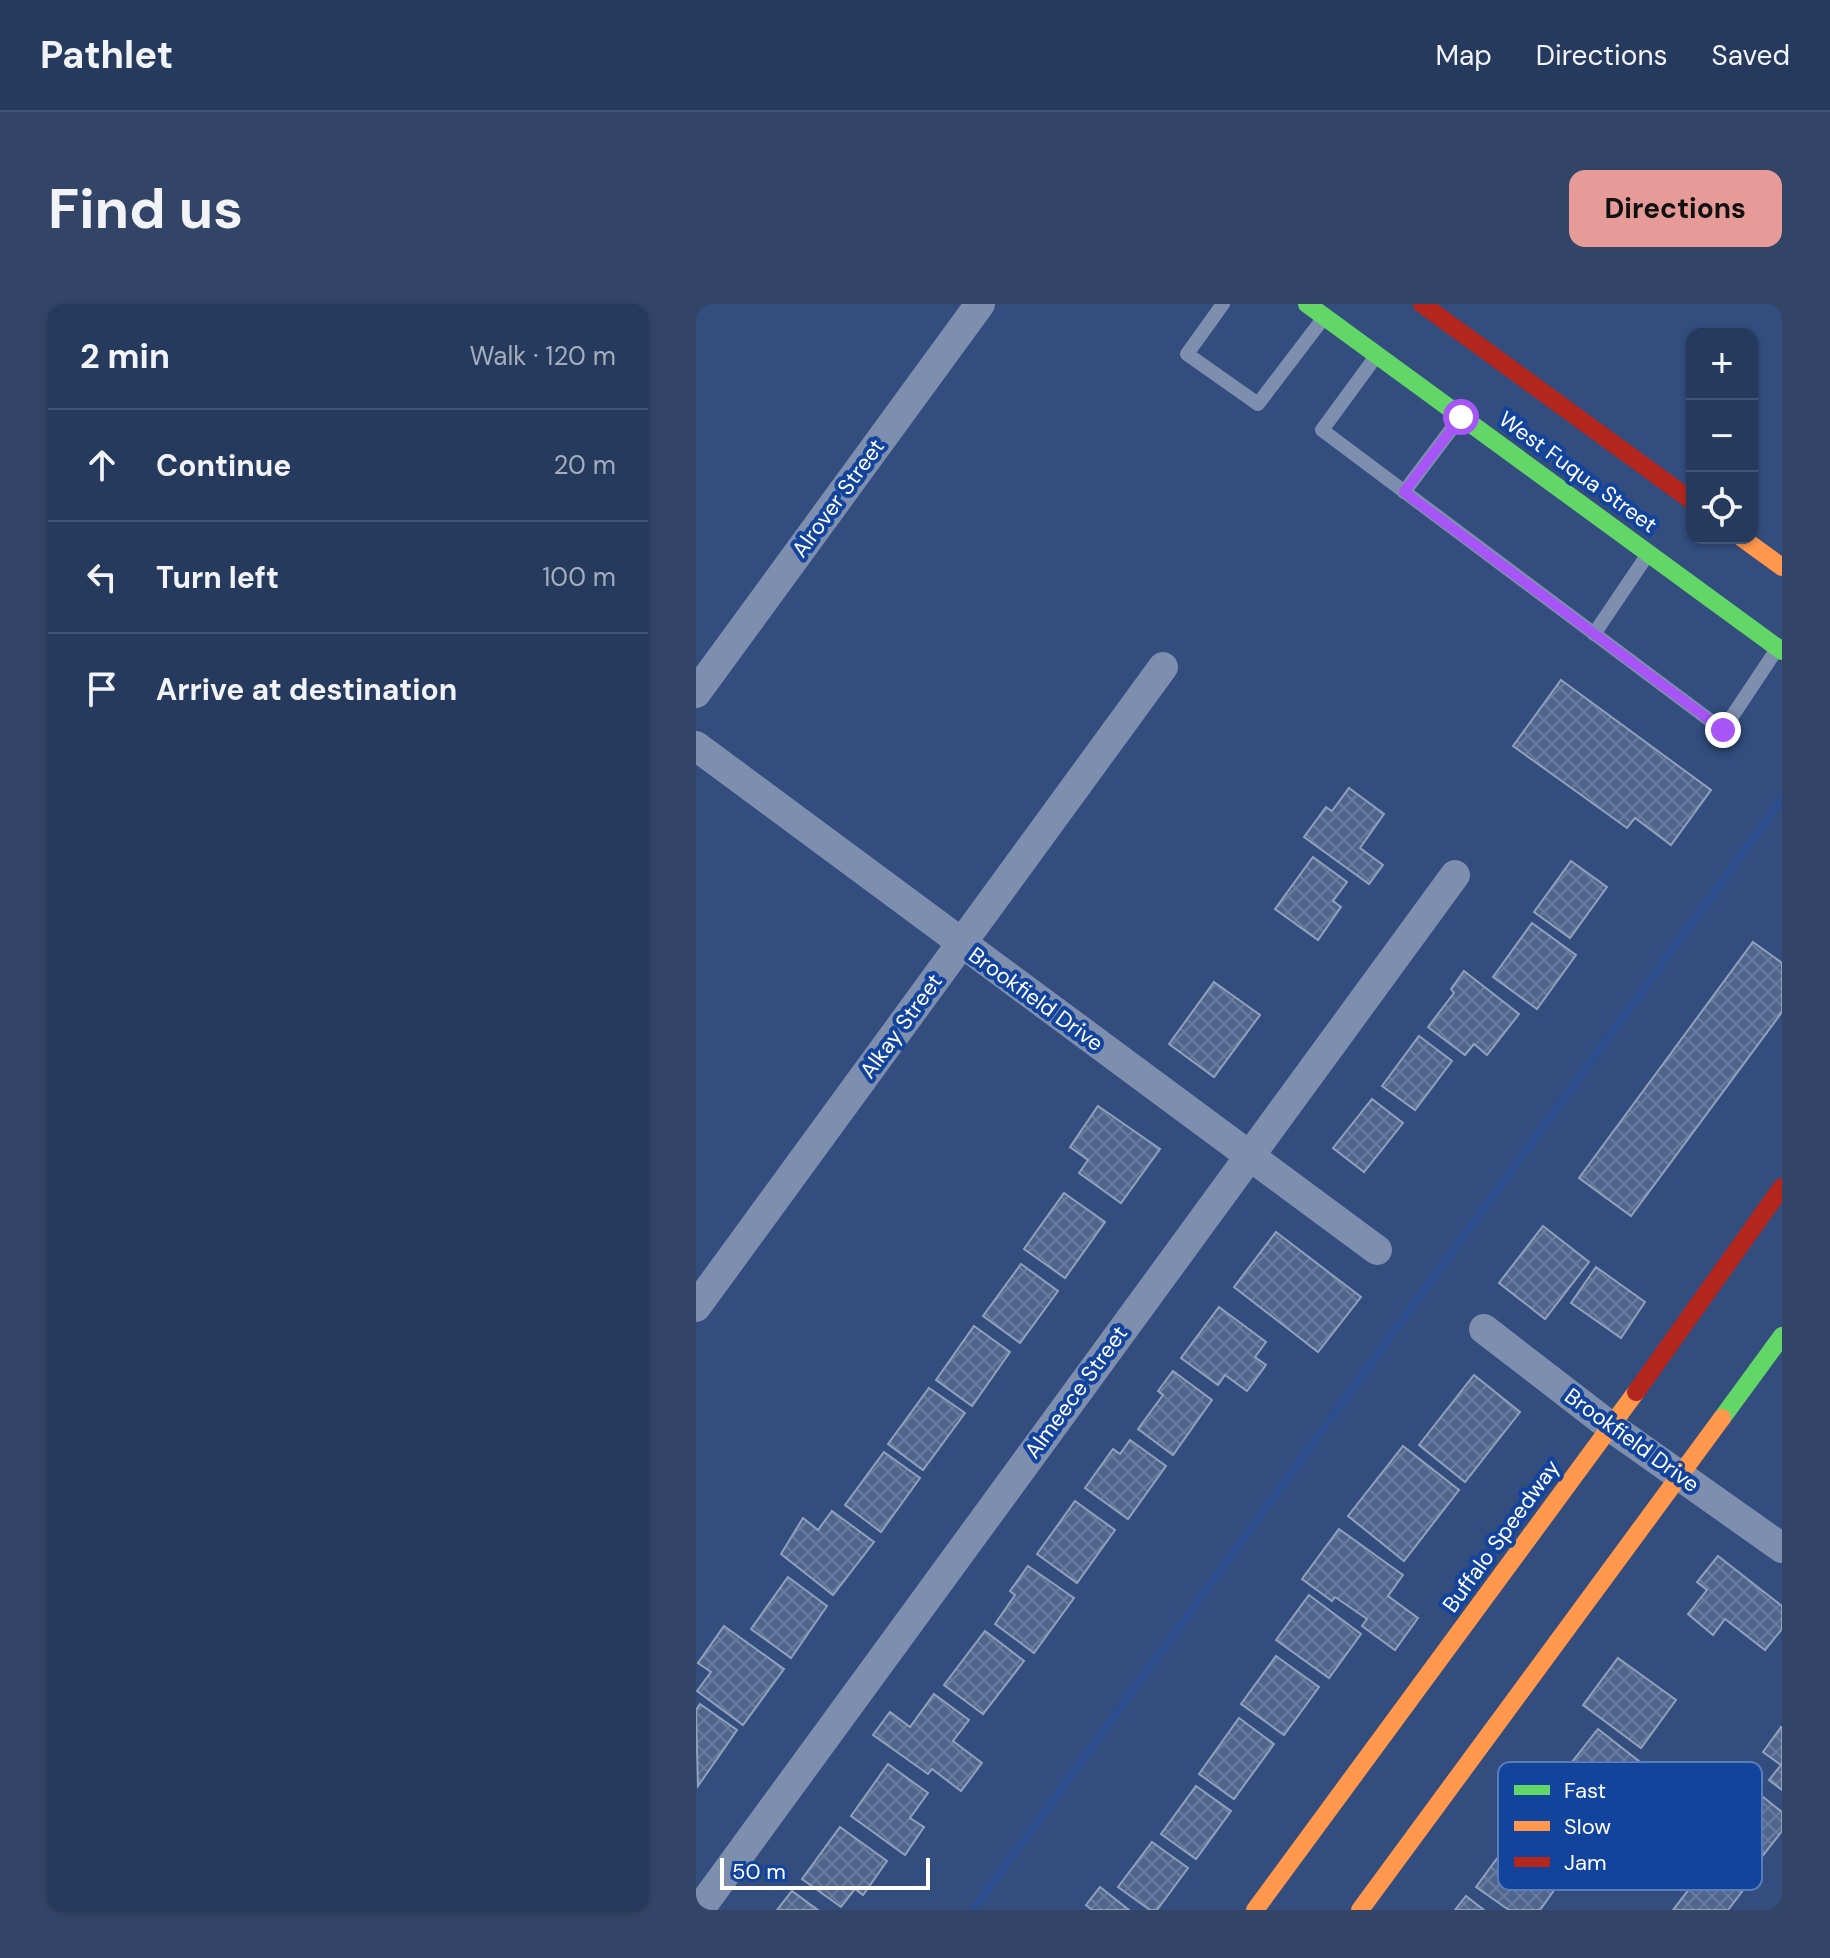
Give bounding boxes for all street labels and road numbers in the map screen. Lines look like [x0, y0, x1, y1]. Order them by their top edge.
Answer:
street label: West Fuqua Street [1493, 405, 1663, 539]
street label: Alrover Street [785, 433, 891, 563]
street label: Brookfield Drive [963, 940, 1109, 1058]
street label: Alkay Street [853, 968, 949, 1084]
street label: Almeece Street [1018, 1320, 1134, 1464]
street label: Brookfield Drive [1559, 1381, 1705, 1499]
street label: Buffalo Speedway [1436, 1454, 1566, 1618]

